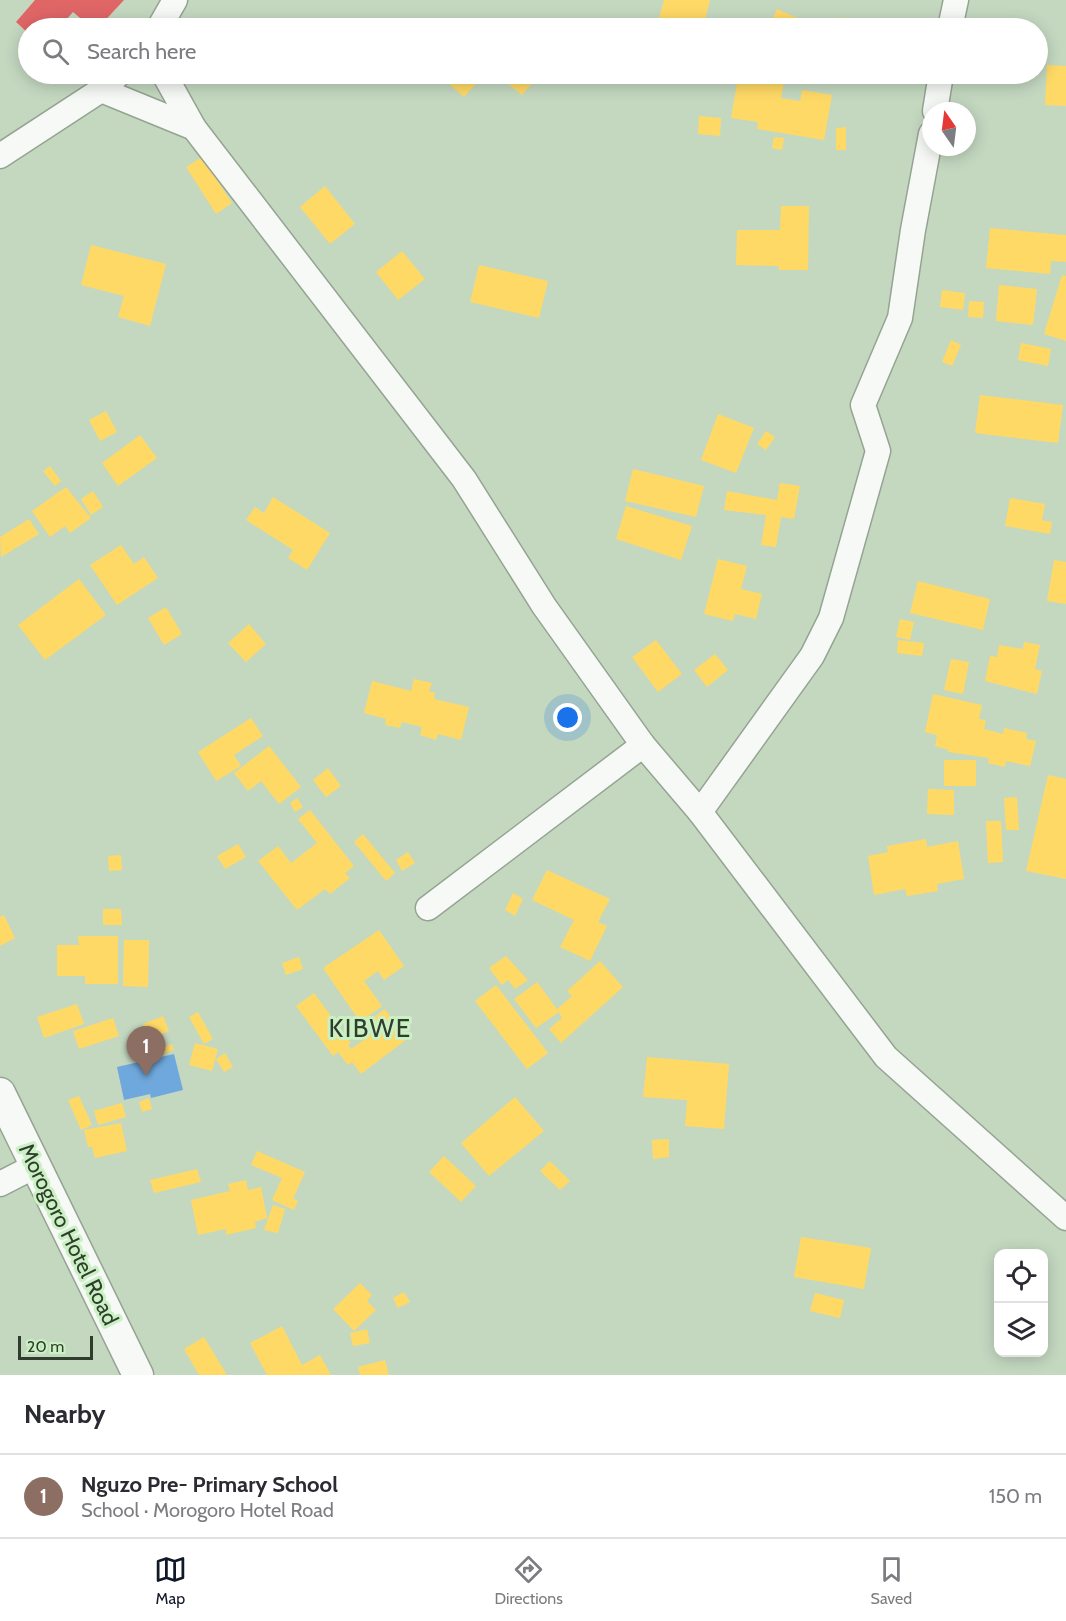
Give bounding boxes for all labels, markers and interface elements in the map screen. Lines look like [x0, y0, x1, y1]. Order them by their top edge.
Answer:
search box [18, 18, 1048, 84]
icon: search [39, 35, 72, 68]
text: Search here [87, 38, 196, 65]
north arrow [922, 102, 976, 156]
your location [553, 703, 582, 732]
district label: KIBWE [328, 1012, 412, 1044]
pin: 1 [126, 1026, 166, 1076]
street label: Morogoro Hotel Road [13, 1139, 124, 1330]
map controls [994, 1249, 1048, 1357]
button: locate [994, 1249, 1048, 1303]
button: layers [994, 1303, 1048, 1357]
scale bar [18, 1333, 93, 1360]
text: 20 m [27, 1337, 64, 1356]
text: Nearby [24, 1398, 105, 1430]
text: Nguzo Pre- Primary School [81, 1471, 338, 1498]
text: 1 [40, 1484, 47, 1508]
text: 150 m [989, 1484, 1042, 1508]
text: School · Morogoro Hotel Road [81, 1498, 334, 1522]
tab: Map [154, 1553, 187, 1608]
tab: Directions [495, 1553, 563, 1608]
tab: Saved [871, 1553, 912, 1608]

